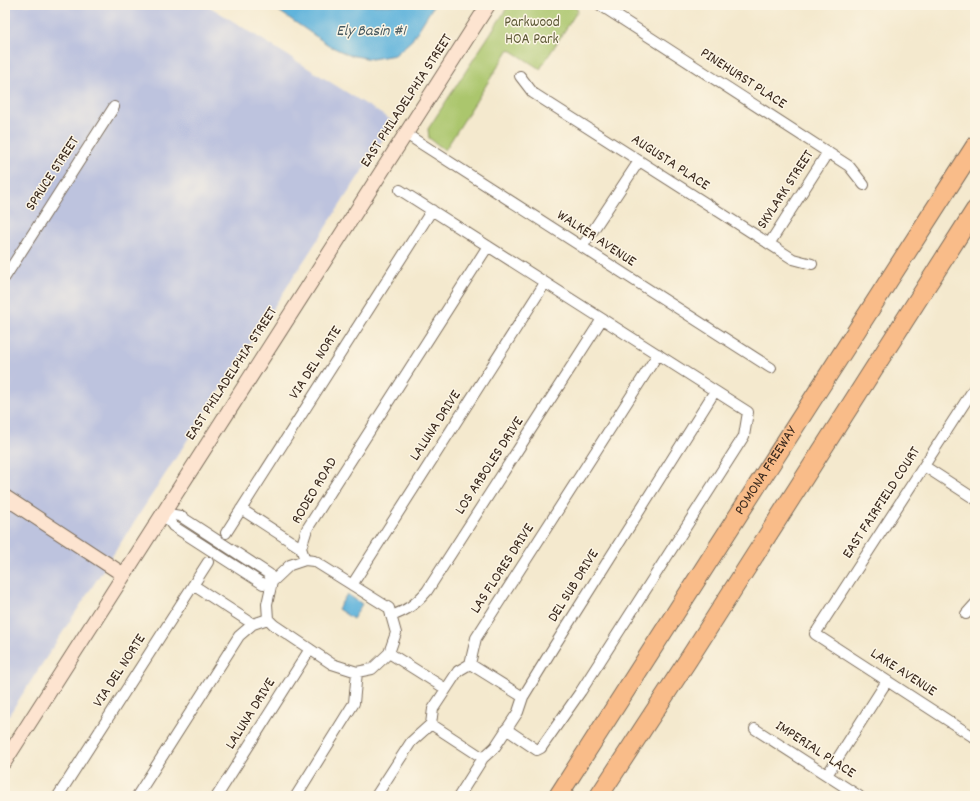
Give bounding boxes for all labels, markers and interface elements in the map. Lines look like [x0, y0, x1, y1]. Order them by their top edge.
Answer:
park label: Parkwood HOA Park [504, 12, 560, 51]
water label: Ely Basin #1 [336, 20, 407, 43]
street label: EAST PHILADELPHIA STREET [355, 30, 459, 172]
street label: PINEHURST PLACE [695, 43, 791, 115]
street label: AUGUSTA PLACE [626, 129, 714, 197]
street label: SPRUCE STREET [21, 132, 85, 216]
street label: SKYLARK STREET [752, 146, 820, 234]
street label: WALKER AVENUE [552, 205, 640, 273]
street label: EAST PHILADELPHIA STREET [180, 303, 284, 445]
street label: VIA DEL NORTE [284, 322, 348, 404]
street label: LALUNA DRIVE [405, 386, 467, 466]
street label: LOS ARBOLES DRIVE [450, 413, 530, 519]
street label: POMONA FREEWAY [730, 422, 803, 520]
street label: EAST FAIRFIELD COURT [837, 443, 927, 563]
street label: RODEO ROAD [286, 453, 344, 529]
street label: LAS FLORES DRIVE [466, 519, 541, 618]
street label: DEL SUB DRIVE [543, 545, 605, 627]
street label: VIA DEL NORTE [88, 630, 152, 712]
street label: LAKE AVENUE [865, 643, 941, 703]
street label: LALUNA DRIVE [220, 674, 282, 754]
street label: IMPERIAL PLACE [770, 716, 860, 784]

